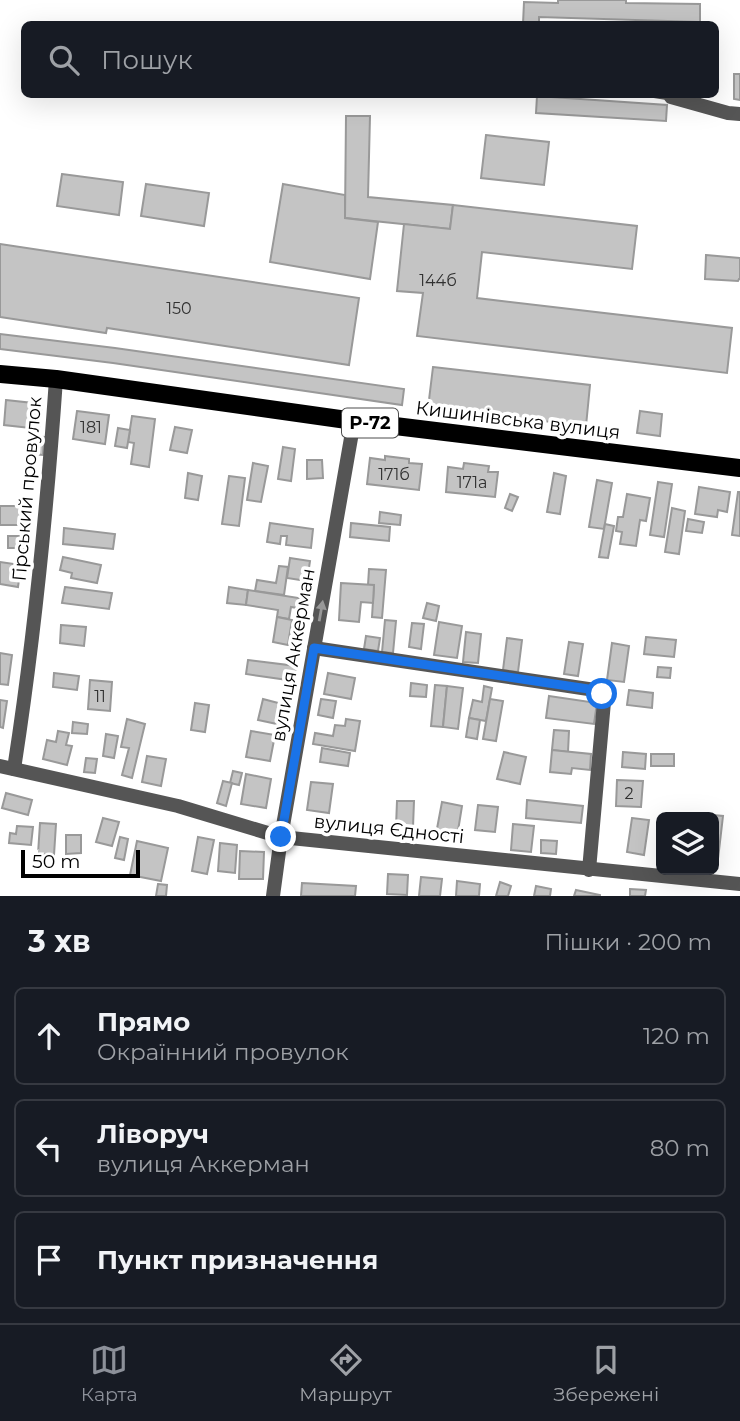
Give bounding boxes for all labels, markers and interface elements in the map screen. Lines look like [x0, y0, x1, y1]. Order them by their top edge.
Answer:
search box [21, 21, 719, 98]
icon: search [45, 41, 83, 79]
text: Пошук [101, 44, 193, 76]
house number: 144б [419, 271, 457, 290]
house number: 150 [166, 299, 192, 318]
street label: Гірський провулок [7, 396, 47, 582]
street label: Кишинівська вулиця [414, 396, 622, 444]
road number: Р-72 [342, 408, 398, 438]
house number: 181 [80, 418, 102, 437]
house number: 171б [378, 465, 410, 484]
house number: 171а [457, 473, 487, 492]
street label: вулиця Аккерман [266, 566, 320, 744]
one-way arrow [316, 600, 327, 622]
route start [586, 678, 617, 709]
house number: 11 [94, 687, 106, 706]
house number: 2 [624, 784, 634, 803]
street label: вулиця Єдності [313, 810, 465, 848]
map controls [656, 812, 719, 875]
button: layers [656, 812, 719, 875]
route end [265, 821, 296, 852]
scale bar [21, 847, 140, 879]
text: 50 m [32, 850, 80, 873]
text: 3 хв [28, 923, 91, 960]
text: Пішки · 200 m [544, 928, 712, 956]
text: Прямо [97, 1006, 190, 1038]
icon: ahead [30, 1017, 68, 1055]
text: 120 m [643, 1022, 710, 1050]
text: Окраїнний провулок [97, 1038, 349, 1066]
text: Ліворуч [97, 1118, 209, 1150]
icon: left [30, 1129, 68, 1167]
text: 80 m [650, 1134, 710, 1162]
text: вулиця Аккерман [97, 1150, 310, 1178]
icon: arrive [30, 1241, 68, 1279]
text: Пункт призначення [97, 1244, 378, 1276]
tab: Карта [81, 1341, 138, 1406]
tab: Маршрут [299, 1341, 392, 1406]
tab: Збережені [553, 1341, 659, 1406]

